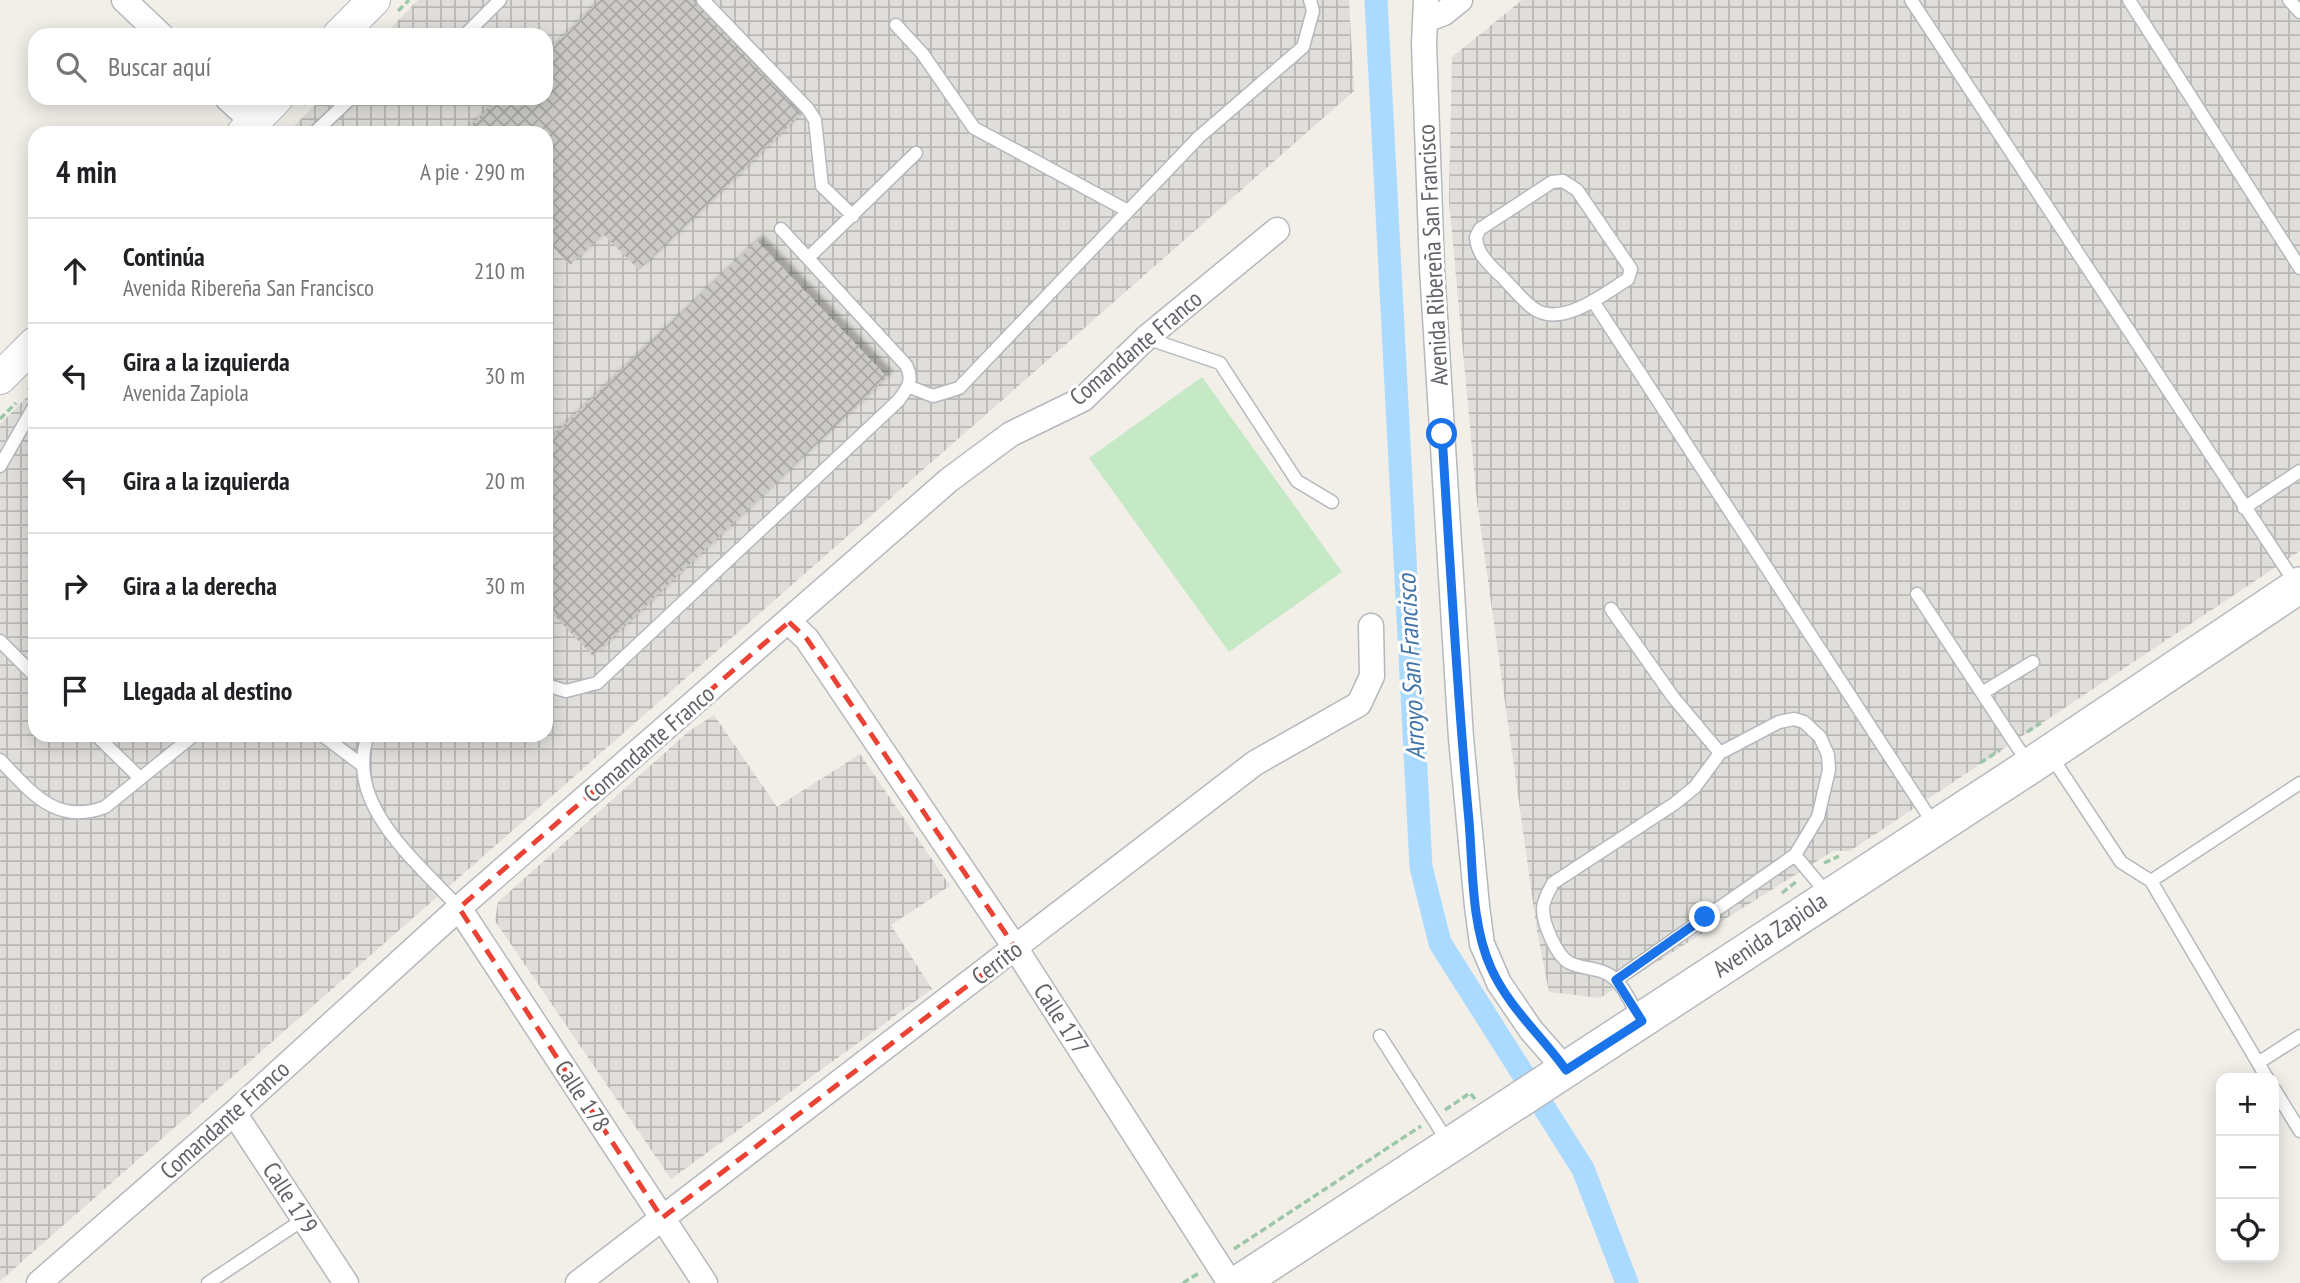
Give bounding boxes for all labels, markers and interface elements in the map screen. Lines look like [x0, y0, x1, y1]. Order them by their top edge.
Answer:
search box [28, 28, 553, 105]
icon: search [52, 48, 90, 86]
text: Buscar aquí [108, 50, 211, 83]
street label: Avenida Ribereña San Francisco [1410, 123, 1455, 387]
text: 4 min [56, 152, 117, 191]
text: A pie · 290 m [420, 157, 525, 186]
text: Continúa [123, 240, 205, 273]
icon: ahead [56, 252, 94, 290]
text: 210 m [474, 256, 525, 285]
text: Avenida Ribereña San Francisco [123, 273, 374, 302]
street label: Comandante Franco [1063, 283, 1208, 412]
text: Gira a la izquierda [123, 345, 290, 378]
icon: left [56, 357, 94, 395]
text: 30 m [484, 361, 525, 390]
text: Avenida Zapiola [123, 378, 249, 407]
route start [1426, 418, 1457, 449]
icon: left [56, 462, 94, 500]
text: Gira a la izquierda [123, 464, 290, 497]
text: 20 m [484, 466, 525, 495]
icon: right [56, 567, 94, 605]
text: Gira a la derecha [123, 569, 277, 602]
text: 30 m [484, 571, 525, 600]
water label: Arroyo San Francisco [1389, 572, 1432, 761]
icon: arrive [56, 672, 94, 710]
text: Llegada al destino [123, 674, 292, 707]
street label: Comandante Franco [577, 678, 721, 809]
street label: Avenida Zapiola [1707, 885, 1833, 984]
route end [1689, 901, 1720, 932]
street label: Cerrito [965, 934, 1028, 992]
street label: Calle 177 [1027, 977, 1096, 1060]
street label: Comandante Franco [154, 1053, 296, 1186]
street label: Calle 178 [548, 1054, 617, 1137]
map controls [2216, 1073, 2279, 1262]
button: + [2216, 1073, 2279, 1136]
button: − [2216, 1136, 2279, 1199]
street label: Calle 179 [256, 1156, 325, 1239]
button: locate [2216, 1199, 2279, 1262]

